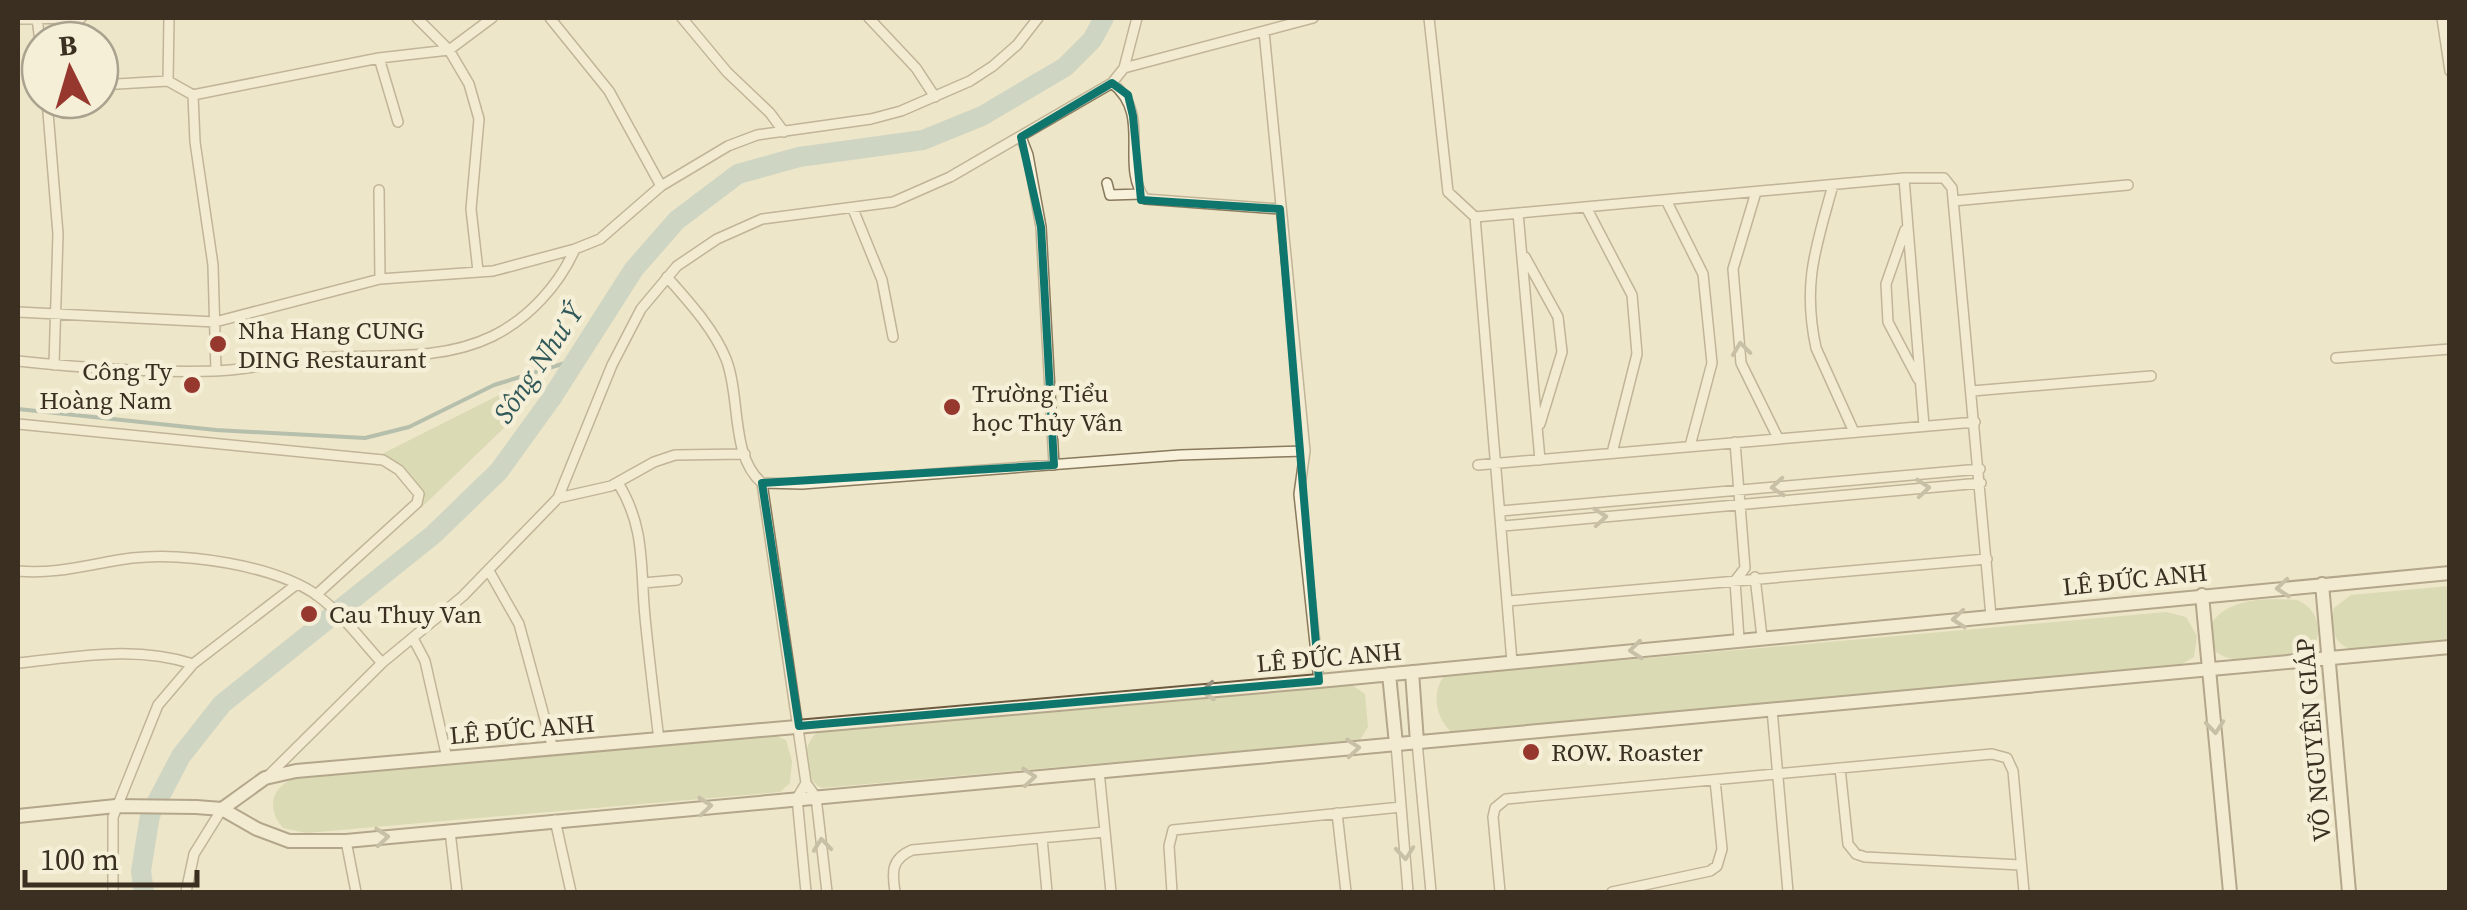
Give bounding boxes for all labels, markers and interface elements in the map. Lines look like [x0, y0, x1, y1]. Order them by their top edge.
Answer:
north arrow [20, 20, 120, 120]
text: B [57, 25, 79, 65]
water label: Sông Như Ý [484, 293, 594, 430]
place label: Nha Hang CUNG DING Restaurant [238, 313, 427, 376]
marker: Nha Hang CUNG DING Restaurant [207, 333, 229, 355]
one-way arrow [1731, 341, 1752, 357]
place label: Công Ty Hoàng Nam [39, 354, 172, 417]
marker: Công Ty Hoàng Nam [181, 374, 203, 396]
place label: Trường Tiểu học Thủy Vân [972, 376, 1123, 439]
marker: Trường Tiểu học Thủy Vân [941, 396, 963, 418]
one-way arrow [1769, 475, 1785, 497]
one-way arrow [1916, 478, 1932, 500]
one-way arrow [1592, 507, 1608, 529]
street label: LÊ ĐỨC ANH [2061, 554, 2209, 604]
one-way arrow [2274, 576, 2290, 598]
place label: Cau Thuy Van [329, 597, 482, 631]
marker: Cau Thuy Van [298, 603, 320, 625]
one-way arrow [1951, 608, 1967, 629]
street label: LÊ ĐỨC ANH [1255, 634, 1403, 680]
street label: VÕ NGUYÊN GIÁP [2287, 637, 2339, 843]
one-way arrow [1627, 638, 1643, 660]
one-way arrow [1199, 679, 1215, 701]
street label: LÊ ĐỨC ANH [448, 706, 596, 752]
one-way arrow [2204, 720, 2225, 736]
place label: ROW. Roaster [1551, 735, 1703, 769]
one-way arrow [1345, 737, 1361, 759]
marker: ROW. Roaster [1520, 741, 1542, 763]
one-way arrow [1021, 767, 1037, 788]
one-way arrow [698, 796, 714, 818]
scale bar [25, 825, 198, 887]
one-way arrow [374, 827, 390, 849]
one-way arrow [812, 836, 833, 852]
text: 100 m [40, 839, 119, 880]
one-way arrow [1394, 845, 1416, 861]

